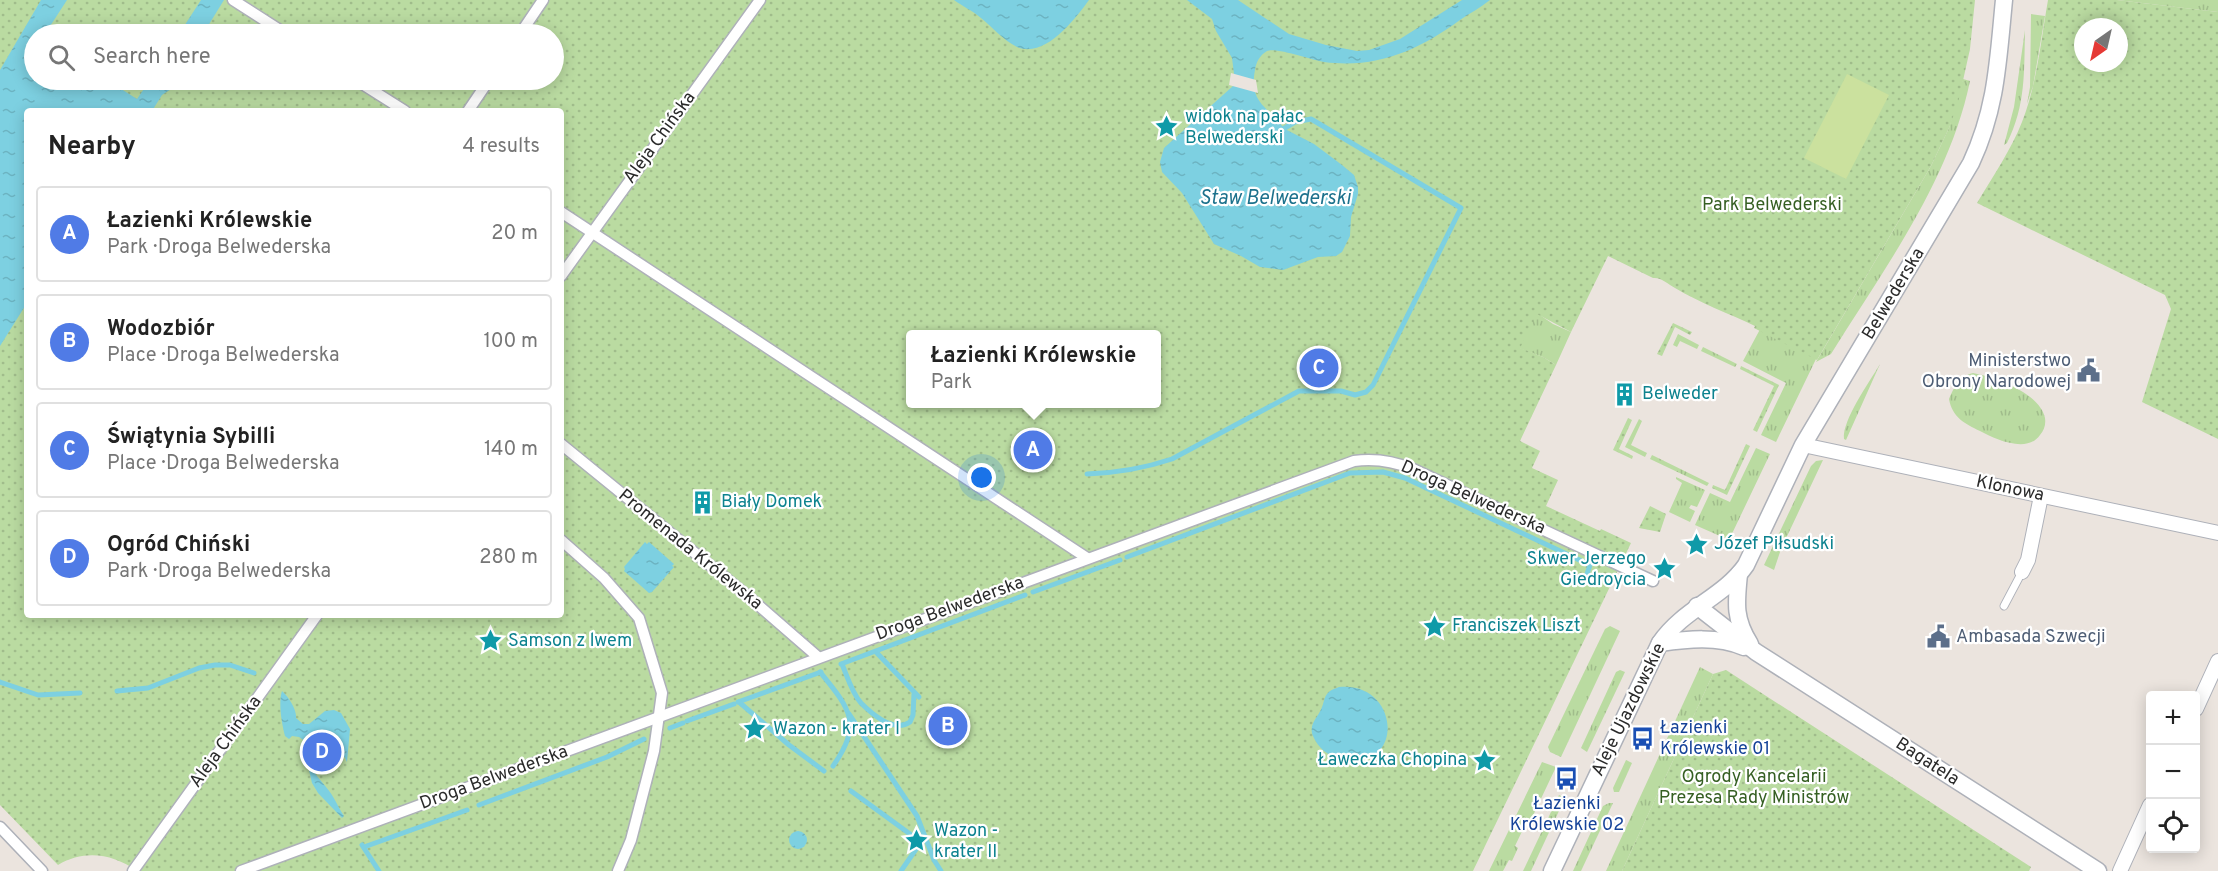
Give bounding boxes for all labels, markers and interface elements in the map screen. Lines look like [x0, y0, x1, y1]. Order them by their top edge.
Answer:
north arrow [2074, 18, 2128, 72]
search box [24, 24, 564, 90]
icon: search [45, 41, 78, 74]
text: Search here [93, 44, 211, 71]
street label: Aleja Chińska [619, 87, 701, 189]
place label: widok na pałac Belwederski [1185, 106, 1304, 150]
place icon: widok na pałac Belwederski [1154, 114, 1180, 140]
text: Nearby [48, 131, 136, 164]
text: 4 results [463, 134, 540, 160]
water label: Staw Belwederski [1199, 186, 1352, 212]
park label: Park Belwederski [1702, 194, 1842, 217]
text: Łazienki Królewskie [107, 208, 312, 235]
text: A [62, 221, 77, 247]
text: 20 m [491, 221, 538, 247]
text: Park · Droga Belwederska [107, 235, 331, 261]
street label: Belwederska [1858, 244, 1930, 344]
text: Wodozbiór [107, 316, 215, 343]
text: B [63, 329, 76, 355]
text: 100 m [483, 329, 538, 355]
popup [906, 330, 1161, 408]
text: Place · Droga Belwederska [107, 343, 339, 369]
text: Łazienki Królewskie [931, 343, 1136, 370]
pin: C [1300, 346, 1338, 391]
place label: Ministerstwo Obrony Narodowej [1922, 350, 2071, 394]
public building icon: Ministerstwo Obrony Narodowej [2076, 358, 2102, 384]
text: Park [931, 370, 972, 396]
building icon: Belweder [1611, 381, 1637, 407]
place label: Belweder [1642, 383, 1718, 406]
text: Świątynia Sybilli [107, 424, 275, 451]
pin: A [1014, 428, 1052, 472]
text: C [63, 437, 76, 463]
text: 140 m [484, 437, 538, 463]
text: Place · Droga Belwederska [107, 451, 339, 477]
street label: Droga Belwederska [1397, 456, 1549, 540]
your location [967, 463, 996, 492]
street label: Klonowa [1974, 471, 2046, 507]
street label: Promenada Królewska [613, 485, 767, 615]
building icon: Biały Domek [690, 489, 716, 515]
place label: Biały Domek [721, 491, 822, 514]
place icon: Józef Piłsudski [1683, 531, 1709, 557]
text: Ogród Chiński [107, 532, 250, 559]
place label: Józef Piłsudski [1714, 533, 1834, 556]
text: D [62, 545, 77, 571]
text: 280 m [479, 545, 538, 571]
place label: Skwer Jerzego Giedroycia [1527, 548, 1646, 592]
place icon: Skwer Jerzego Giedroycia [1651, 556, 1677, 582]
text: Park · Droga Belwederska [107, 559, 331, 585]
street label: Droga Belwederska [873, 571, 1027, 647]
place icon: Franciszek Liszt [1421, 613, 1447, 639]
place label: Franciszek Liszt [1452, 615, 1581, 638]
public building icon: Ambasada Szwecji [1925, 624, 1951, 650]
place label: Ambasada Szwecji [1956, 626, 2106, 649]
place icon: Samson z lwem [477, 628, 503, 654]
place label: Samson z lwem [508, 630, 632, 653]
street label: Aleje Ujazdowskie [1587, 640, 1671, 780]
street label: Aleja Chińska [185, 691, 267, 793]
map controls [2146, 691, 2200, 853]
button: + [2146, 691, 2200, 745]
pin: B [928, 704, 968, 748]
place icon: Wazon - krater I [742, 716, 768, 742]
place label: Łazienki Królewskie 01 [1660, 717, 1770, 761]
place label: Wazon - krater I [773, 718, 900, 741]
bus stop icon: Łazienki Królewskie 01 [1629, 725, 1655, 751]
pin: D [302, 730, 342, 774]
street label: Bagatela [1891, 733, 1963, 791]
street label: Droga Belwederska [417, 740, 571, 816]
button: − [2146, 745, 2200, 799]
place icon: Ławeczka Chopina [1472, 747, 1498, 773]
place label: Ławeczka Chopina [1318, 749, 1467, 772]
bus stop icon: Łazienki Królewskie 02 [1554, 765, 1580, 791]
park label: Ogrody Kancelarii Prezesa Rady Ministrów [1659, 766, 1849, 810]
place label: Łazienki Królewskie 02 [1510, 793, 1624, 837]
button: locate [2146, 799, 2200, 853]
place label: Wazon - krater II [934, 820, 999, 864]
place icon: Wazon - krater II [903, 828, 929, 854]

